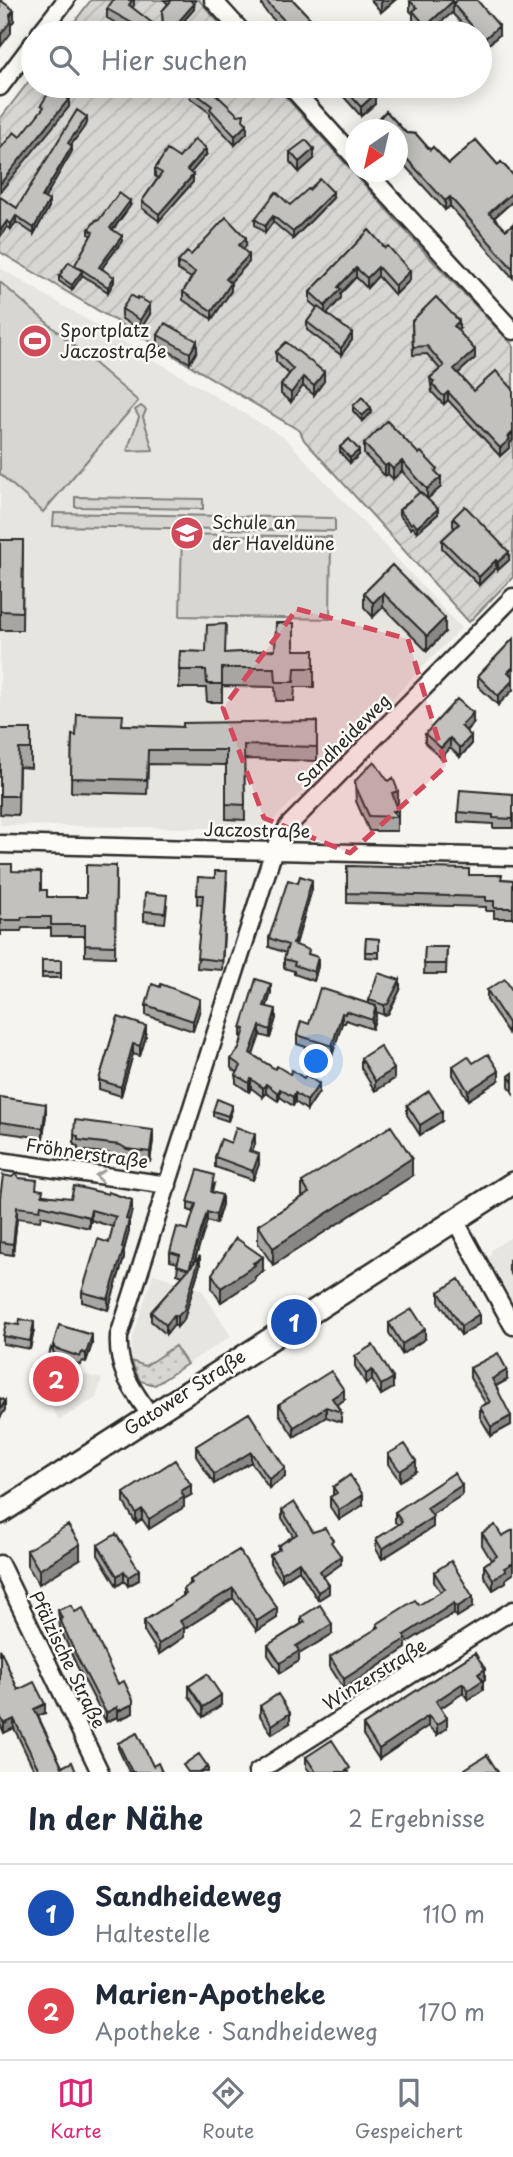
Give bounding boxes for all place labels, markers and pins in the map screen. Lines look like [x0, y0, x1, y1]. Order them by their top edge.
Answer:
place label: Sportplatz Jaczostraße [60, 316, 167, 364]
sports icon: Sportplatz Jaczostraße [16, 322, 54, 360]
place label: Schule an der Haveldüne [212, 508, 335, 556]
school or university icon: Schule an der Haveldüne [168, 514, 206, 552]
pin: 1 [271, 1296, 317, 1348]
pin: 2 [33, 1353, 79, 1405]

